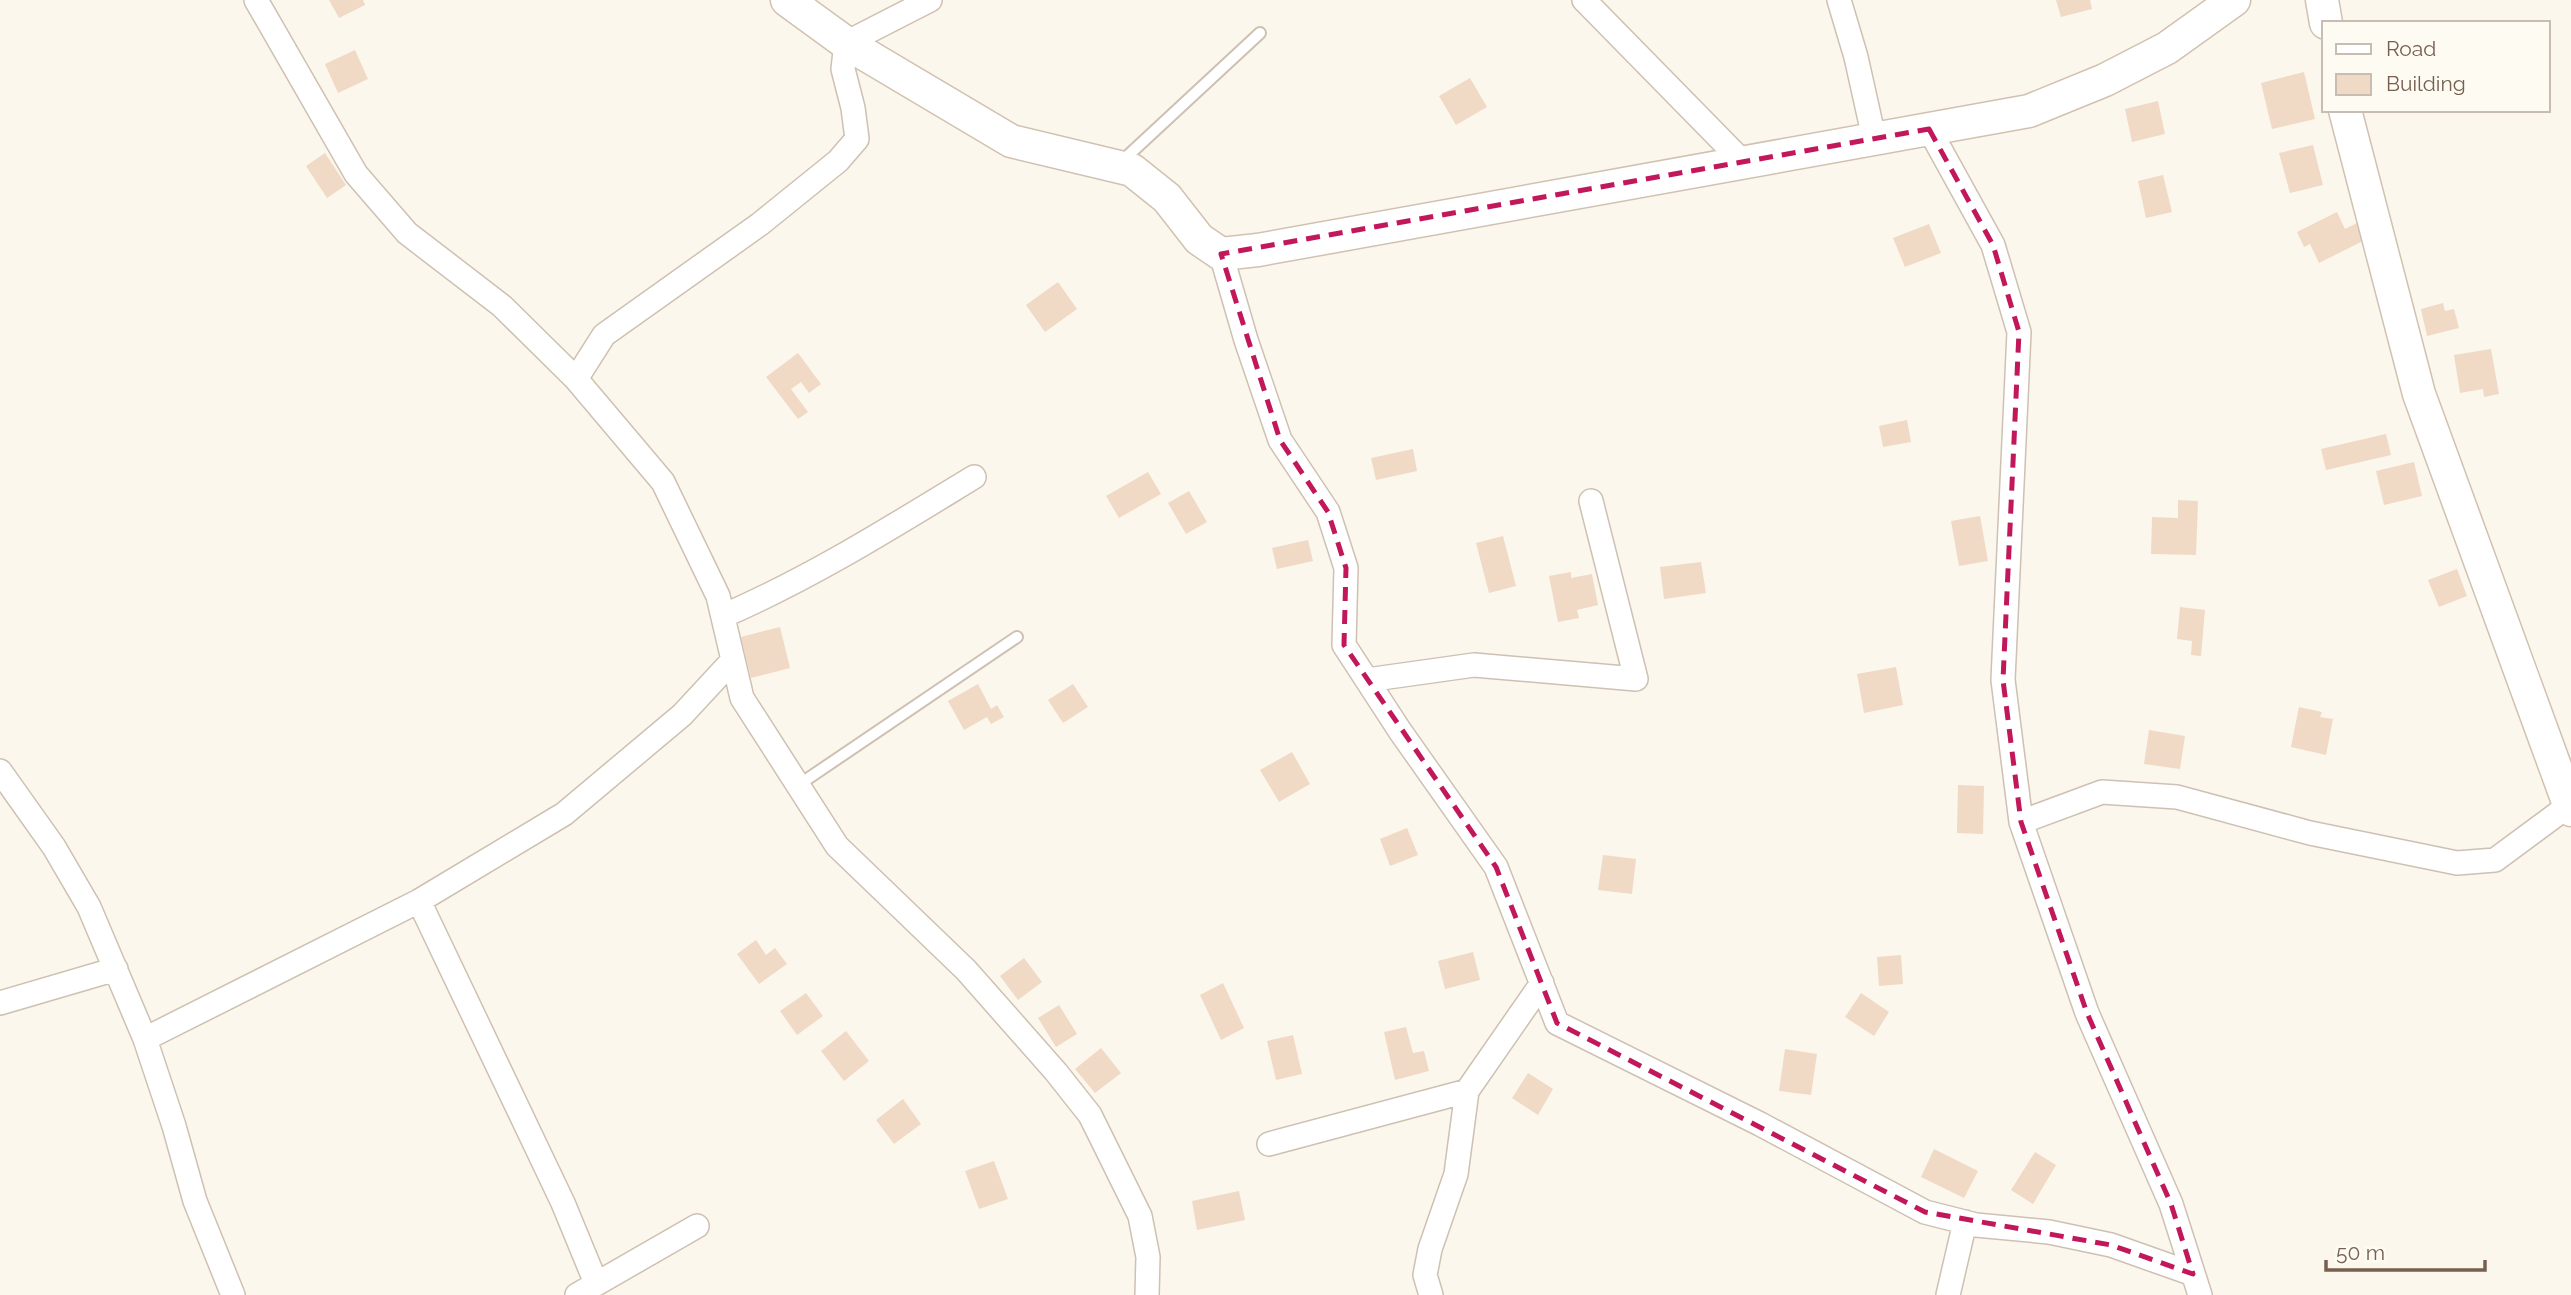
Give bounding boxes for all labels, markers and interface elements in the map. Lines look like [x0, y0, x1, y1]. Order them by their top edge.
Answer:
legend [2322, 21, 2550, 112]
text: Road [2386, 36, 2436, 61]
text: Building [2386, 71, 2466, 96]
scale bar [2326, 1228, 2485, 1272]
text: 50 m [2336, 1240, 2385, 1265]

